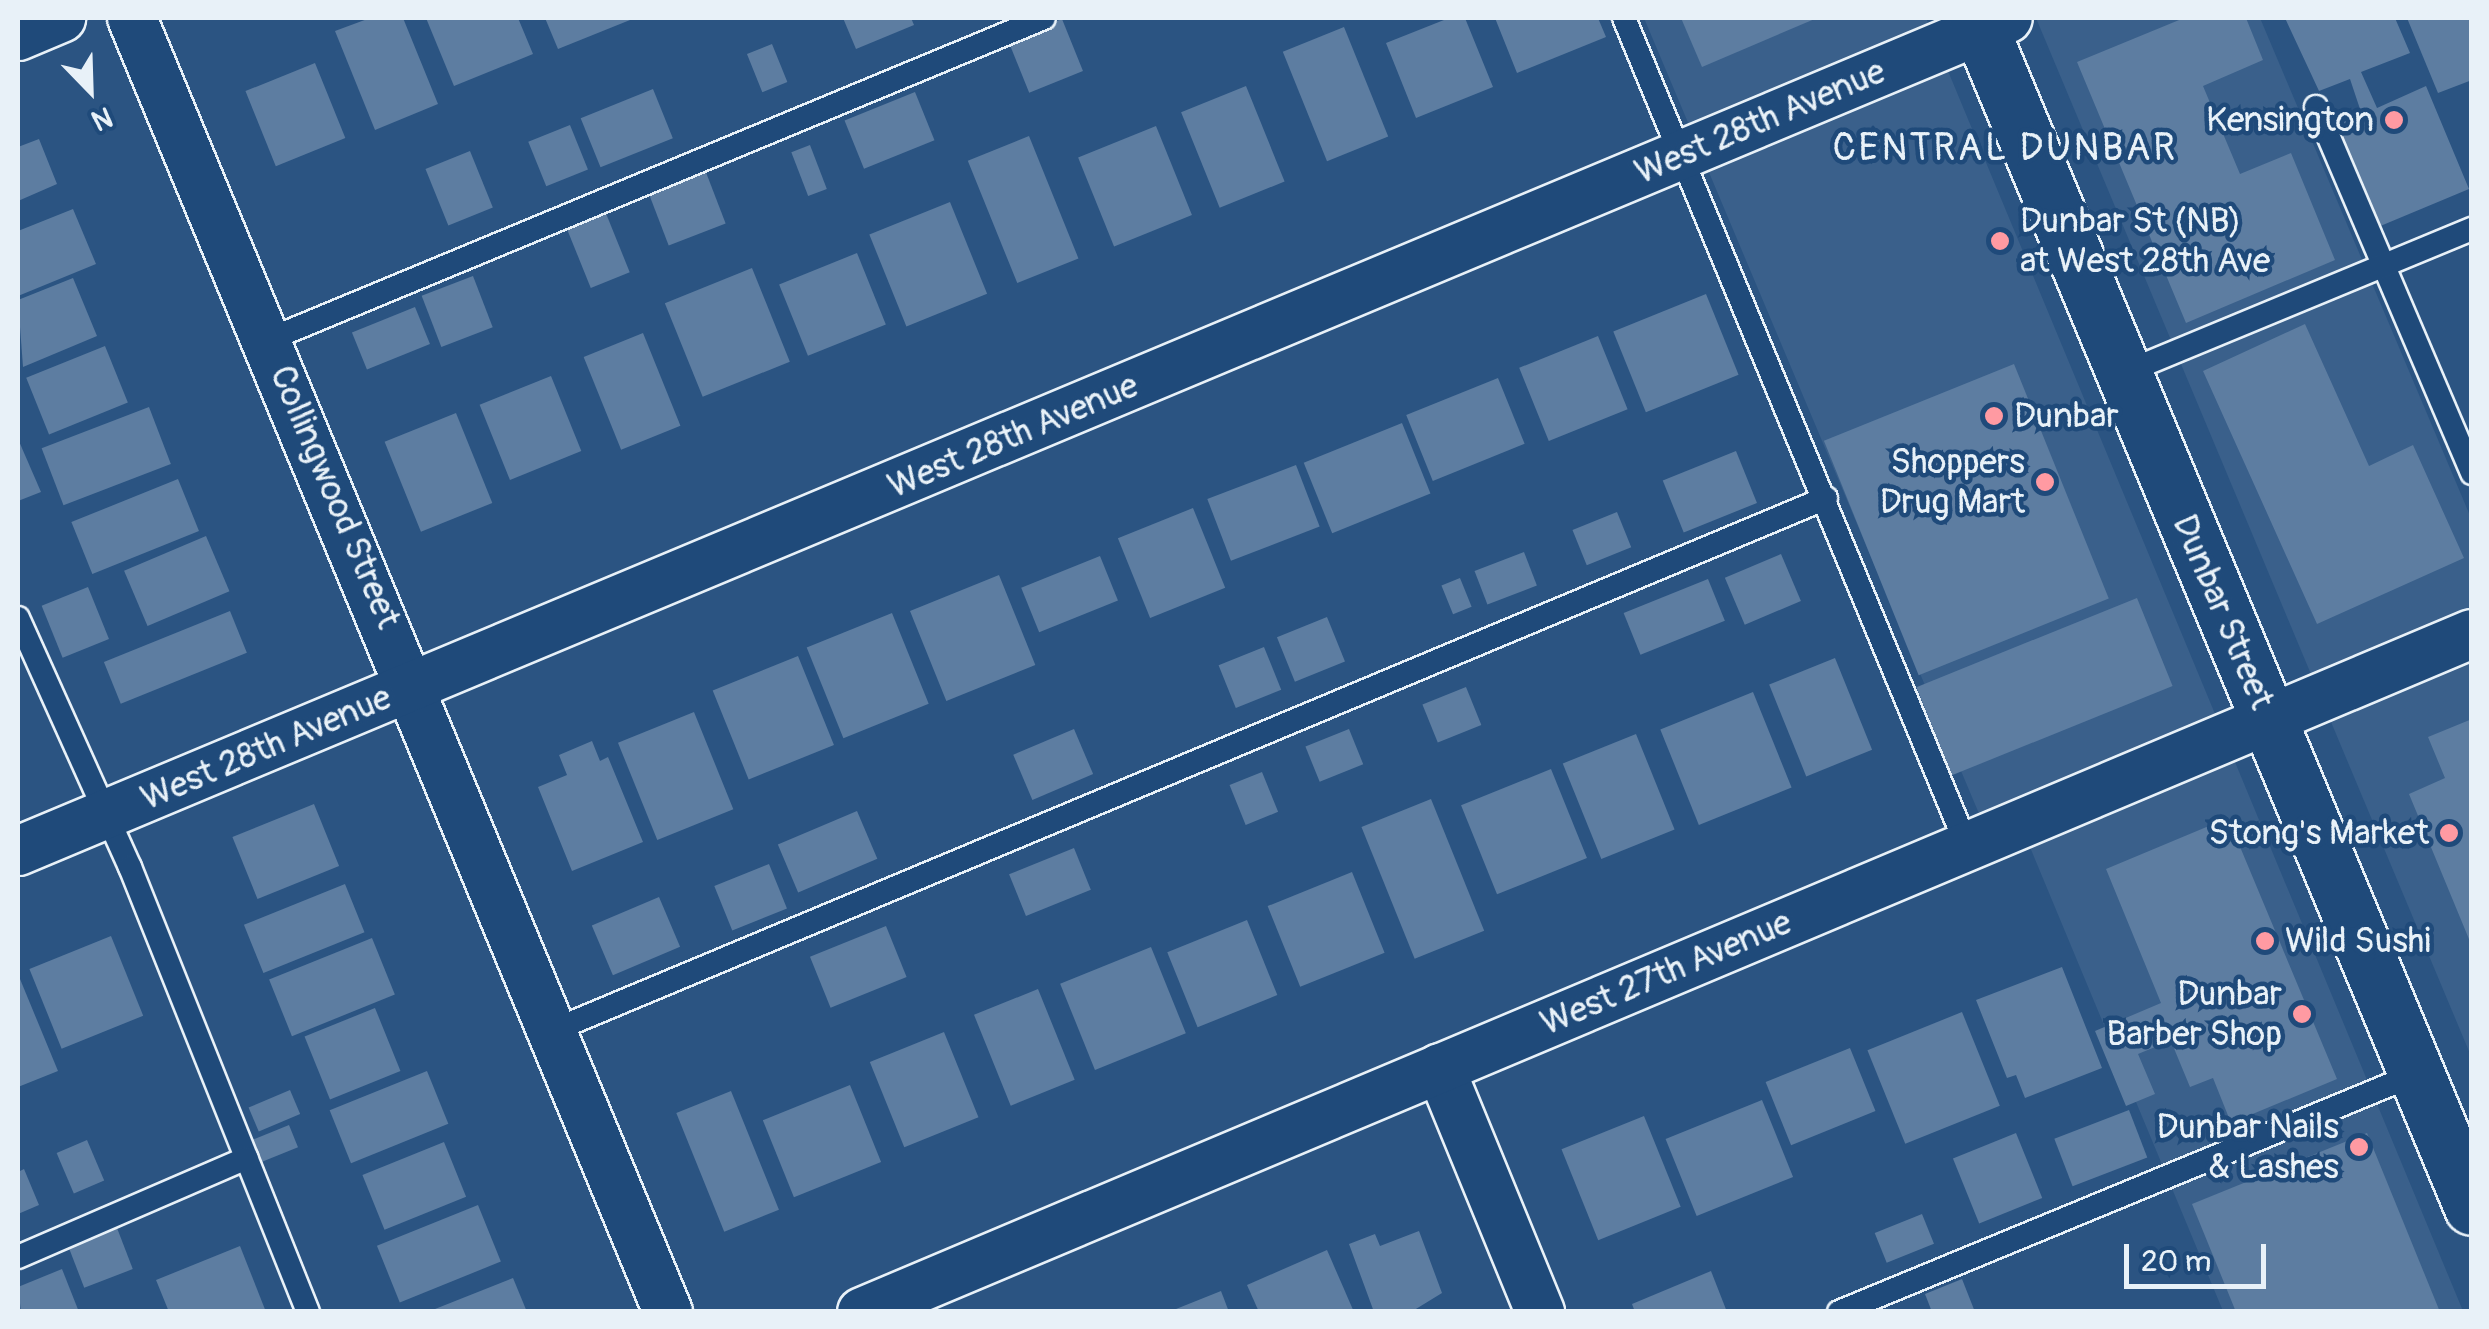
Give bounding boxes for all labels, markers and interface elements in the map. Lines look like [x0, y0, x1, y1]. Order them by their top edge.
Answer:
north arrow [40, 40, 140, 140]
street label: West 28th Avenue [1629, 50, 1891, 194]
text: N [86, 98, 117, 138]
place label: Kensington [2206, 99, 2374, 141]
marker: Kensington [2383, 109, 2405, 131]
district label: CENTRAL DUNBAR [1833, 126, 2177, 172]
place label: Dunbar St (NB) at West 28th Ave [2020, 200, 2270, 282]
marker: Dunbar St (NB) at West 28th Ave [1989, 230, 2011, 252]
street label: Collingwood Street [261, 359, 409, 635]
street label: West 28th Avenue [882, 364, 1144, 508]
place label: Dunbar [2014, 395, 2119, 437]
marker: Dunbar [1983, 405, 2005, 427]
place label: Shoppers Drug Mart [1880, 441, 2025, 523]
marker: Shoppers Drug Mart [2034, 471, 2056, 493]
street label: Dunbar Street [2163, 508, 2283, 716]
street label: West 28th Avenue [135, 676, 397, 820]
place label: Stong's Market [2209, 812, 2429, 854]
marker: Stong's Market [2438, 822, 2460, 844]
street label: West 27th Avenue [1534, 901, 1798, 1045]
place label: Wild Sushi [2285, 920, 2431, 962]
marker: Wild Sushi [2254, 930, 2276, 952]
place label: Dunbar Barber Shop [2106, 973, 2282, 1055]
marker: Dunbar Barber Shop [2291, 1003, 2313, 1025]
place label: Dunbar Nails & Lashes [2157, 1106, 2339, 1188]
marker: Dunbar Nails & Lashes [2348, 1136, 2370, 1158]
scale bar [2129, 1224, 2272, 1286]
text: 20 m [2141, 1243, 2211, 1280]

